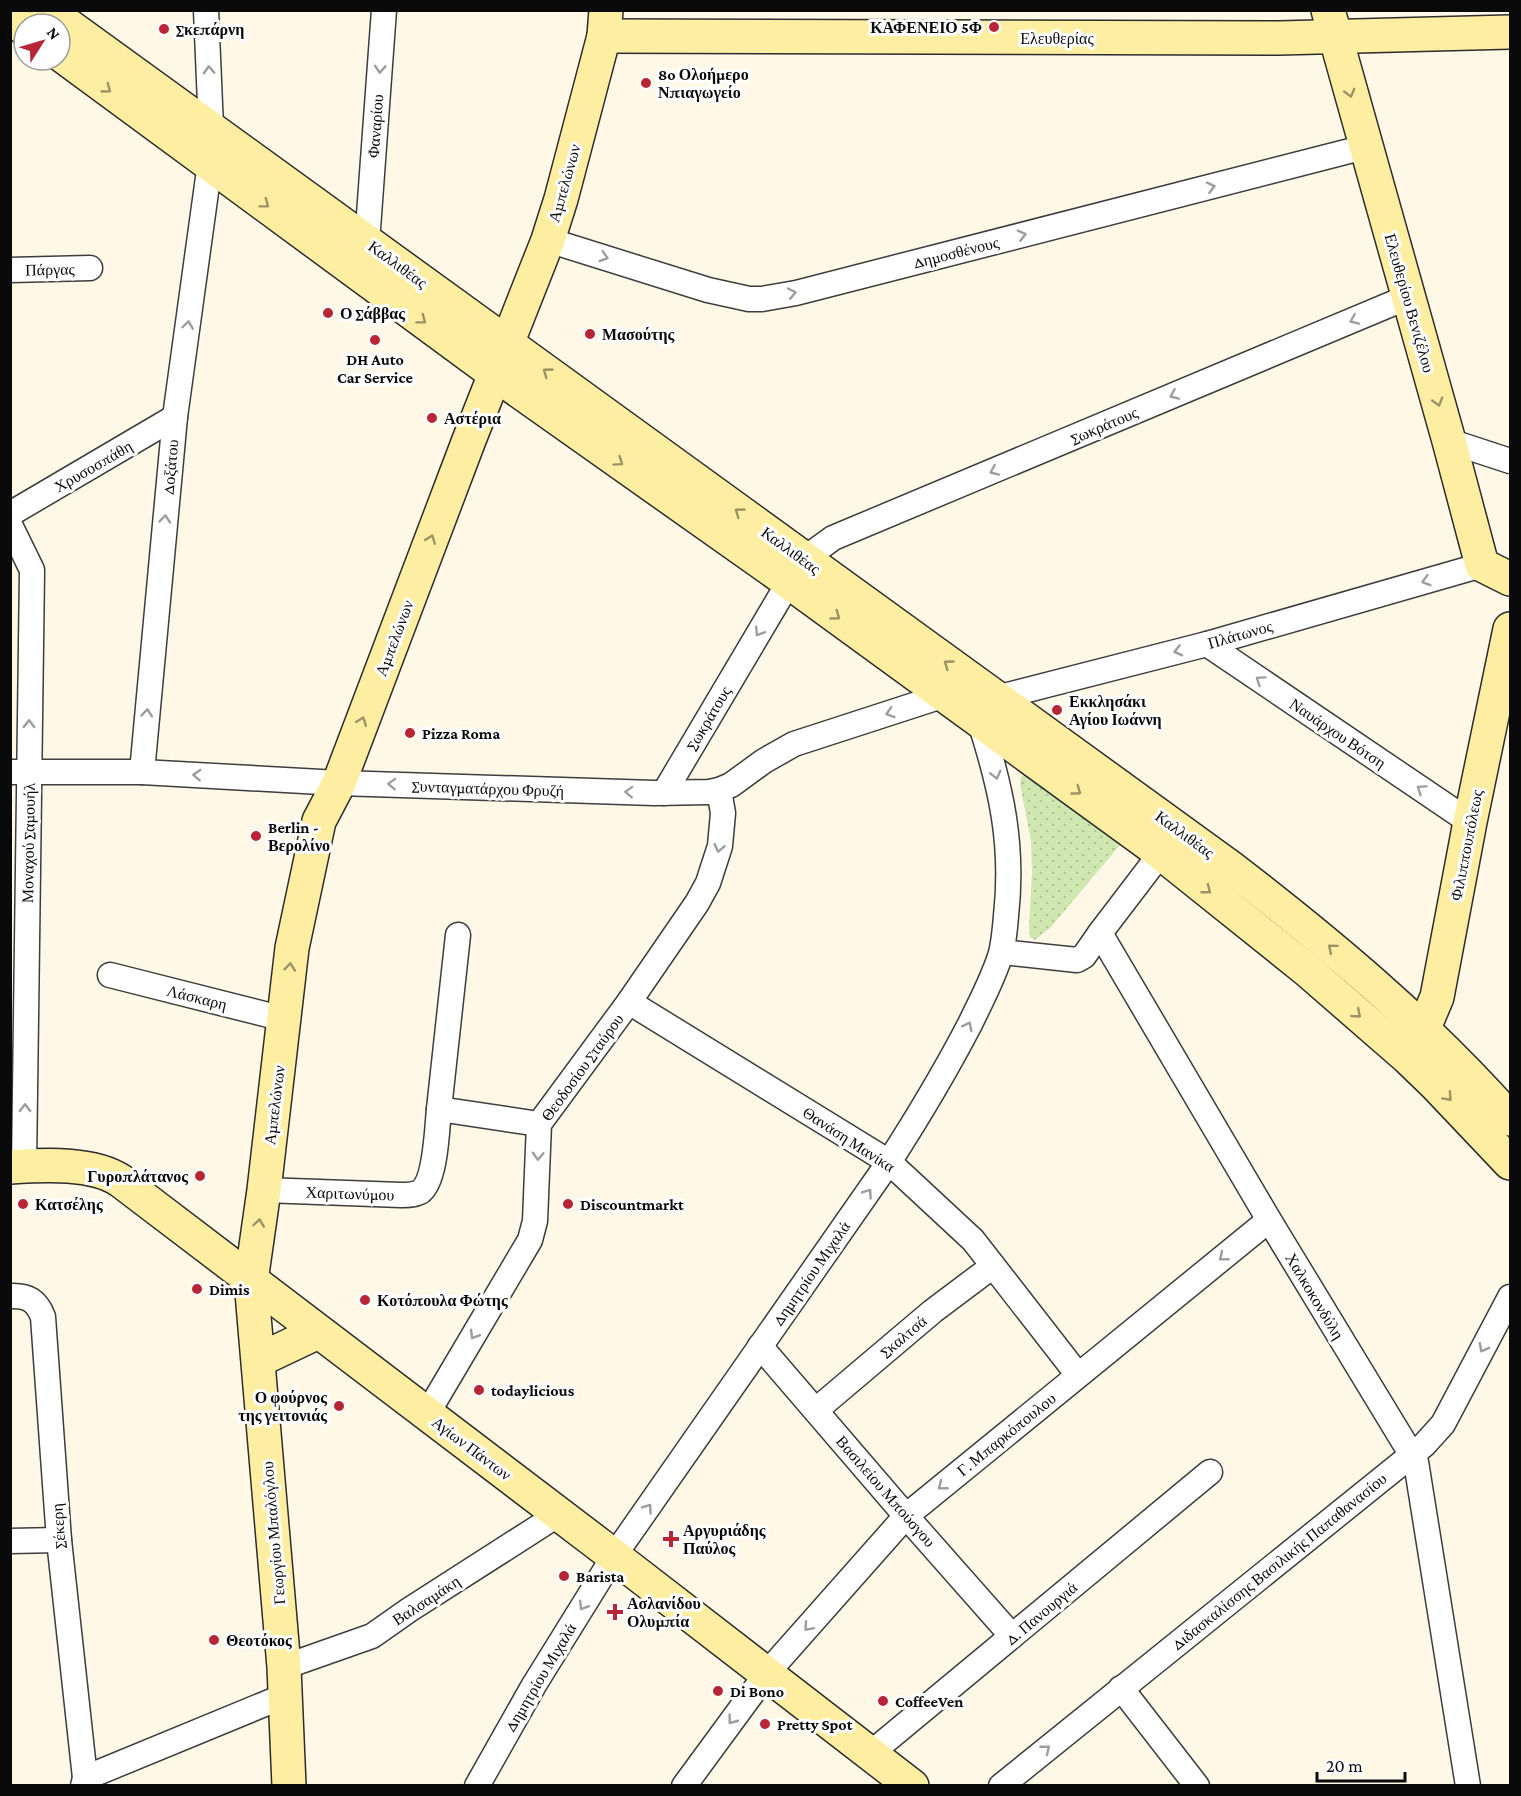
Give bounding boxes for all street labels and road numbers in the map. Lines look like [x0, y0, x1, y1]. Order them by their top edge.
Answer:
street label: Ελευθερίας [1020, 30, 1094, 48]
street label: Φαναρίου [365, 93, 387, 159]
street label: Αμπελώνων [545, 142, 585, 224]
street label: Ελευθερίου Βενιζέλου [1381, 232, 1438, 375]
street label: Δημοσθένους [912, 233, 1001, 272]
street label: Καλλιθέας [365, 238, 431, 292]
street label: Πάργας [25, 261, 76, 279]
street label: Σωκράτους [1068, 403, 1141, 448]
street label: Χρυσοσπάθη [51, 437, 136, 496]
street label: Δοξάτου [160, 439, 181, 495]
street label: Καλλιθέας [758, 524, 824, 578]
street label: Αμπελώνων [372, 598, 418, 679]
street label: Πλάτωνος [1206, 617, 1275, 652]
street label: Σωκράτους [683, 683, 735, 754]
street label: Ναυάρχου Βότση [1286, 695, 1389, 773]
street label: Συνταγματάρχου Φρυζή [412, 777, 564, 801]
street label: Μοναχού Σαμουήλ [19, 783, 39, 903]
street label: Φιλιππουπόλεως [1447, 787, 1486, 902]
street label: Καλλιθέας [1152, 808, 1218, 862]
street label: Λάσκαρη [165, 982, 229, 1014]
street label: Θεοδοσίου Σταύρου [538, 1010, 628, 1125]
street label: Αμπελώνων [261, 1064, 289, 1146]
street label: Θανάση Μανίκα [799, 1103, 898, 1177]
street label: Χαριτωνύμου [305, 1183, 395, 1205]
street label: Δημητρίου Μιχαλά [769, 1218, 855, 1329]
street label: Χαλκοκονδύλη [1281, 1250, 1347, 1343]
street label: Σκαλτσά [877, 1312, 930, 1361]
street label: Γ. Μπαρκόπουλου [954, 1389, 1060, 1480]
street label: Αγίων Πάντων [428, 1413, 514, 1484]
street label: Βασιλείου Μπούσγου [832, 1432, 938, 1551]
street label: Γεωργίου Μπαλόγλου [259, 1460, 289, 1605]
street label: Διδασκαλίσσης Βασιλικής Παπαθανασίου [1169, 1470, 1391, 1654]
street label: Σέκερη [48, 1503, 70, 1549]
street label: Βαλσαμάκη [389, 1572, 464, 1629]
street label: Δ. Πανουργιά [1002, 1578, 1081, 1649]
street label: Δημητρίου Μιχαλά [502, 1620, 581, 1735]

